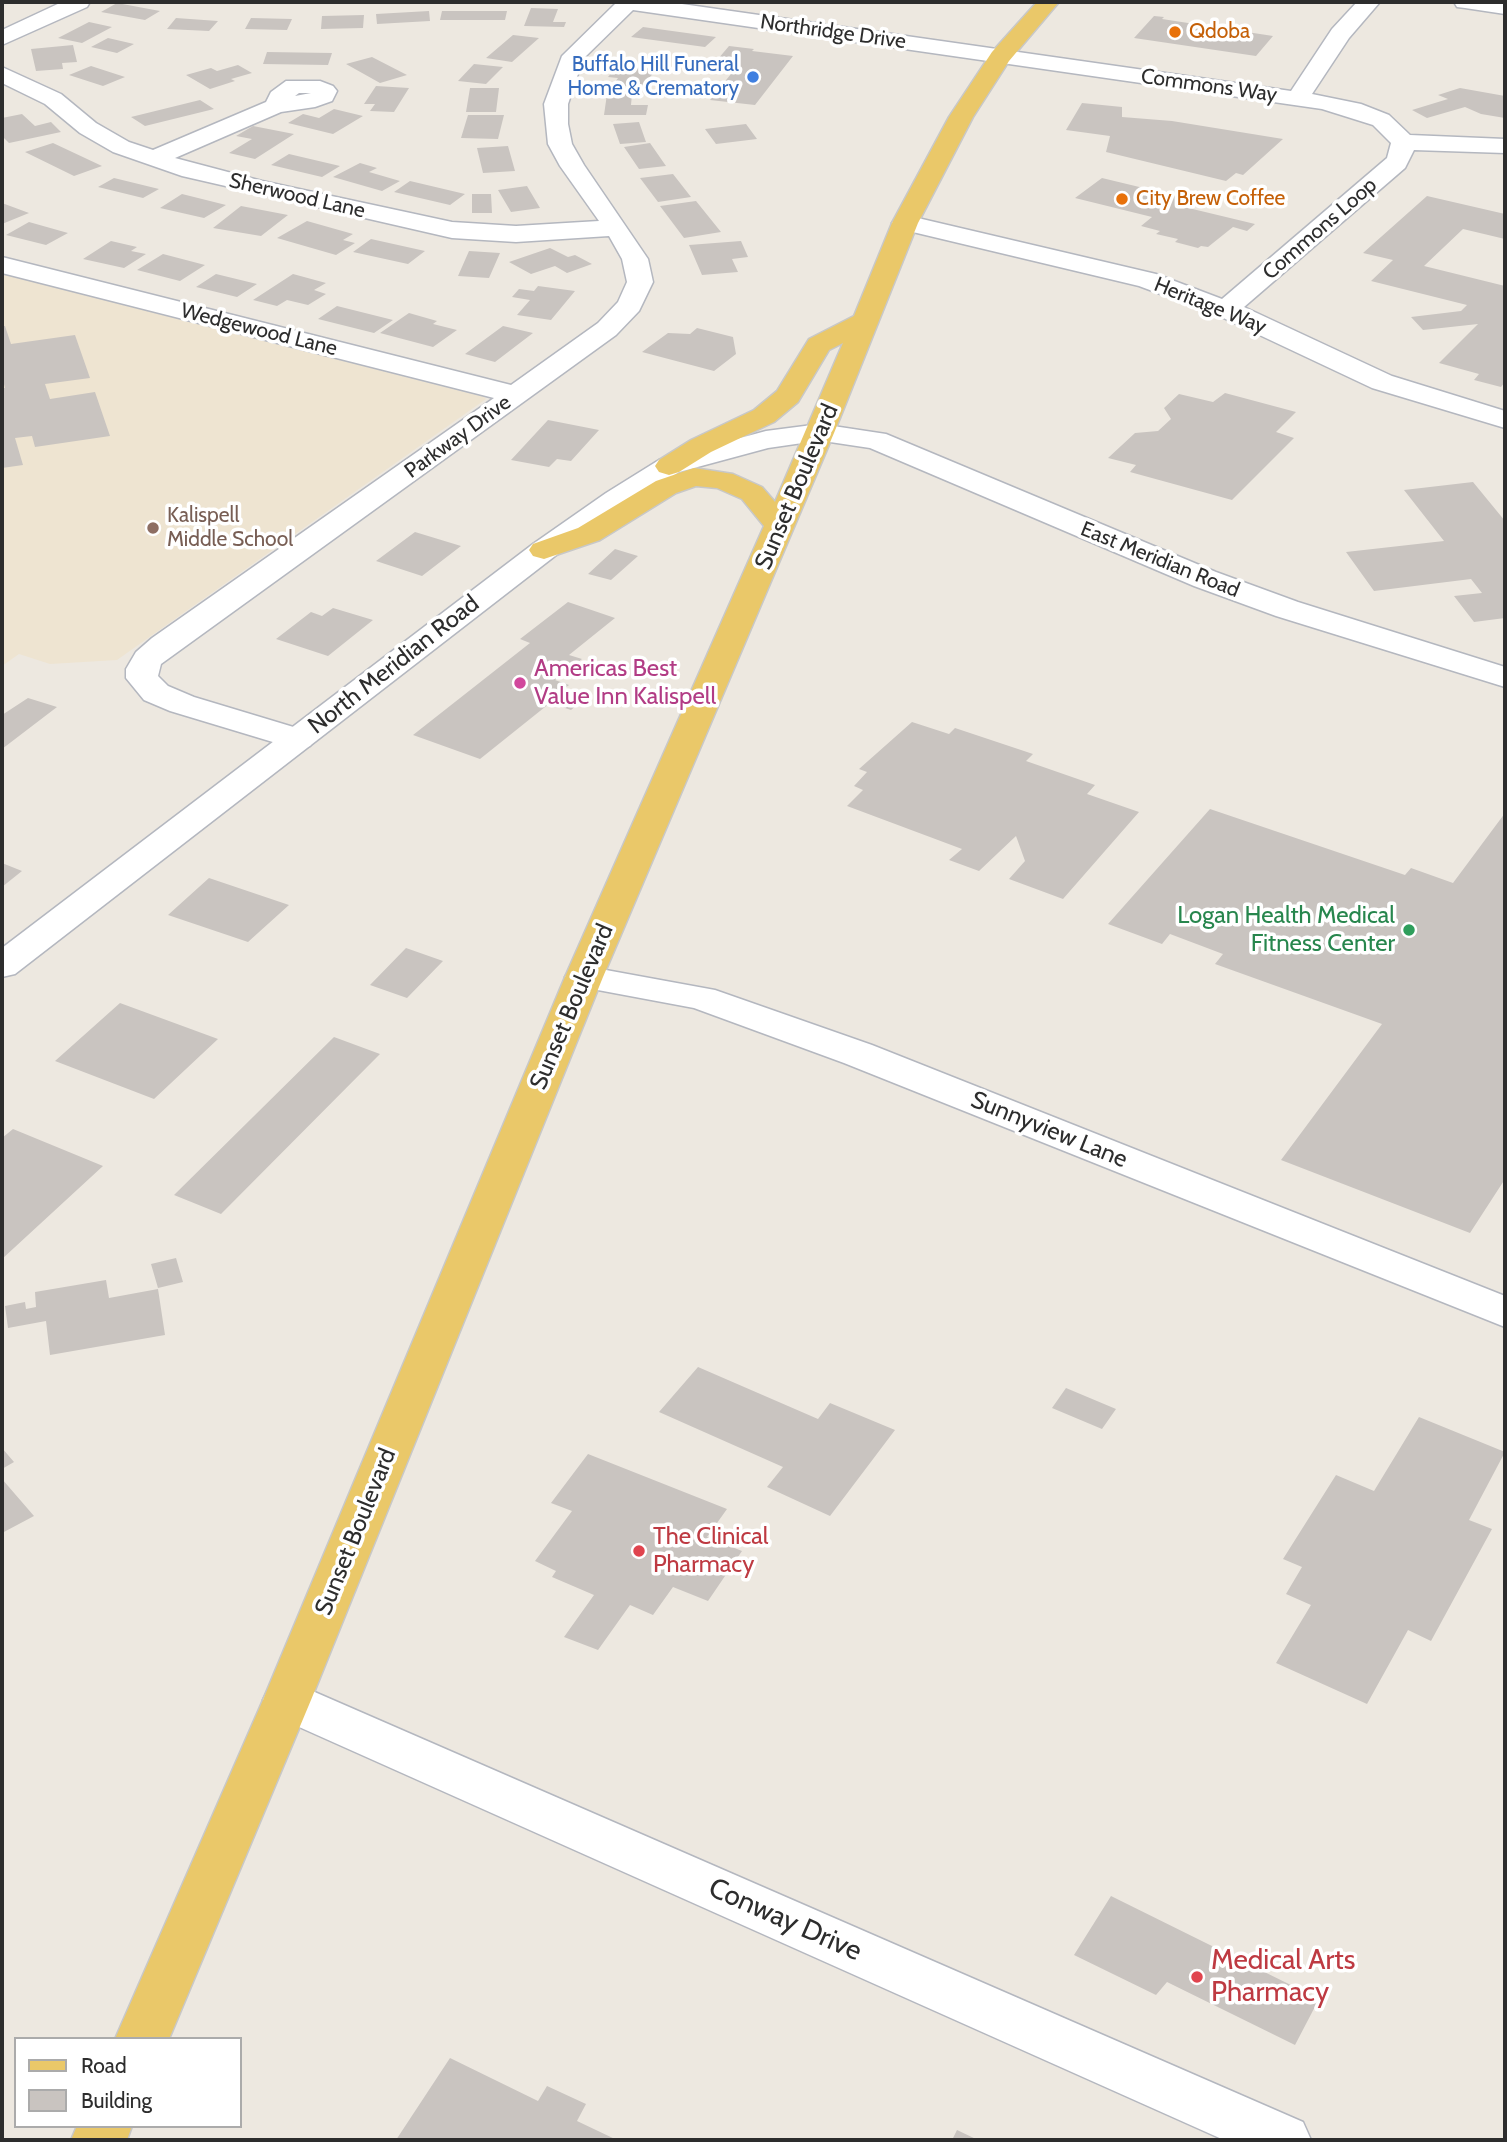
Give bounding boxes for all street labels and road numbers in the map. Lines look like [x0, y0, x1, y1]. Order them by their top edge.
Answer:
street label: Northridge Drive [759, 9, 907, 55]
street label: Commons Way [1139, 64, 1279, 108]
street label: Sherwood Lane [227, 168, 367, 224]
street label: Commons Loop [1258, 173, 1382, 285]
street label: Heritage Way [1150, 272, 1270, 340]
street label: Wedgewood Lane [178, 298, 340, 362]
street label: Parkway Drive [400, 390, 516, 484]
street label: Sunset Boulevard [749, 400, 845, 574]
street label: East Meridian Road [1077, 517, 1243, 603]
street label: North Meridian Road [303, 589, 485, 741]
street label: Sunset Boulevard [524, 920, 620, 1094]
street label: Sunnyview Lane [967, 1086, 1131, 1174]
street label: Sunset Boulevard [309, 1444, 403, 1620]
street label: Conway Drive [703, 1871, 867, 1969]

